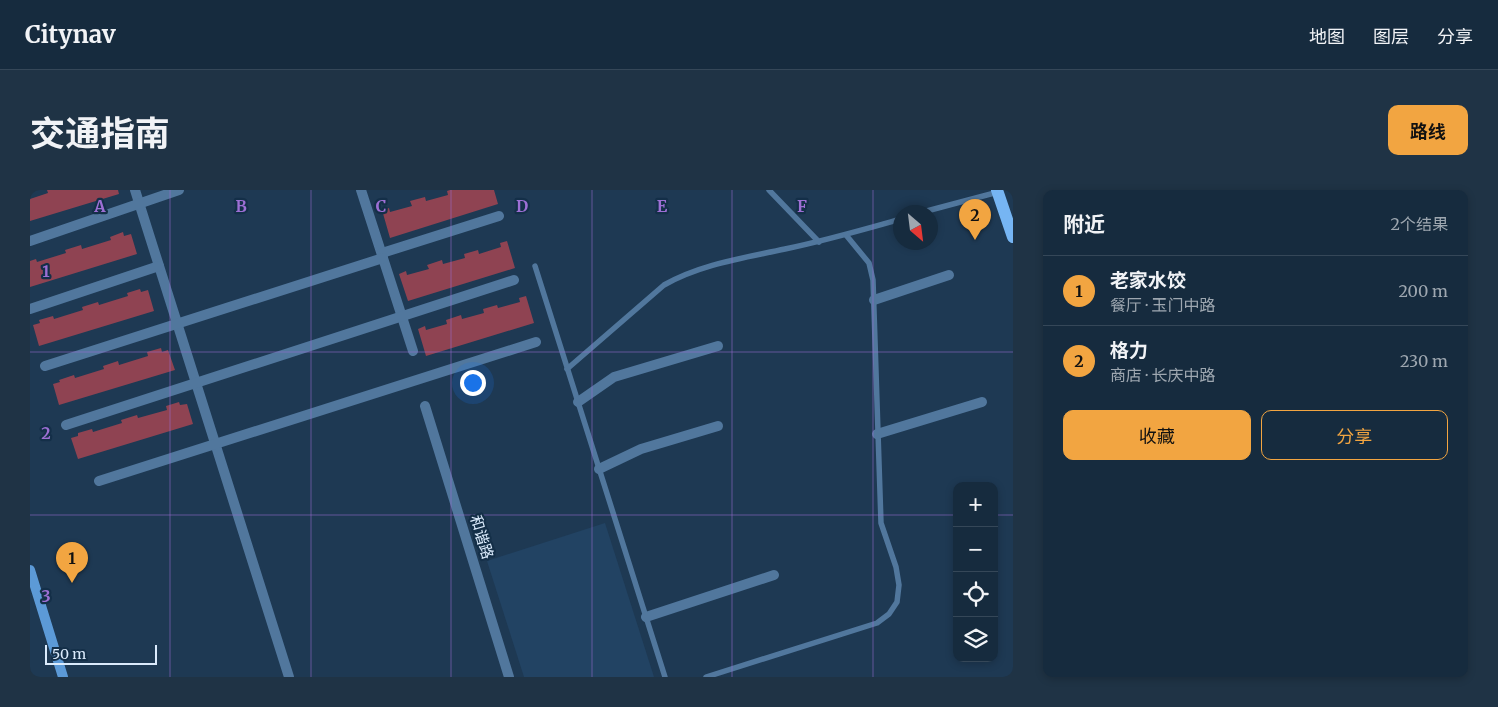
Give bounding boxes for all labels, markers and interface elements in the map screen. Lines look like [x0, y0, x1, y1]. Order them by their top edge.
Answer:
text: Citynav [25, 19, 116, 50]
text: 地图 [1309, 25, 1345, 48]
text: 图层 [1373, 25, 1409, 48]
text: 分享 [1437, 25, 1473, 48]
button: 路线 [1388, 105, 1468, 155]
text: 交通指南 [30, 112, 170, 156]
text: A [93, 196, 106, 216]
text: B [235, 196, 247, 216]
text: C [376, 196, 386, 216]
text: D [516, 196, 528, 216]
text: E [657, 196, 668, 216]
text: F [797, 196, 807, 216]
pin: 2 [959, 199, 991, 240]
north arrow [893, 205, 938, 250]
text: 附近 [1063, 211, 1105, 238]
text: 2个结果 [1390, 214, 1448, 234]
text: 1 [42, 261, 50, 281]
text: 老家水饺 [1110, 268, 1186, 292]
text: 1 [1075, 281, 1083, 301]
text: 200 m [1398, 281, 1448, 301]
text: 餐厅 · 玉门中路 [1110, 295, 1215, 315]
text: 格力 [1110, 338, 1148, 362]
text: 2 [1074, 351, 1084, 371]
text: 230 m [1400, 351, 1448, 371]
text: 商店 · 长庆中路 [1110, 365, 1215, 385]
your location [460, 370, 486, 396]
button: 收藏 [1063, 410, 1251, 460]
button: 分享 [1261, 410, 1448, 460]
text: 2 [41, 423, 51, 443]
map controls [953, 482, 998, 662]
button: + [953, 482, 998, 527]
street label: 和谐路 [466, 513, 498, 561]
button: − [953, 527, 998, 572]
pin: 1 [56, 542, 88, 583]
button: locate [953, 572, 998, 617]
text: 3 [41, 586, 51, 606]
button: layers [953, 617, 998, 662]
scale bar [45, 642, 158, 665]
text: 50 m [52, 645, 86, 663]

